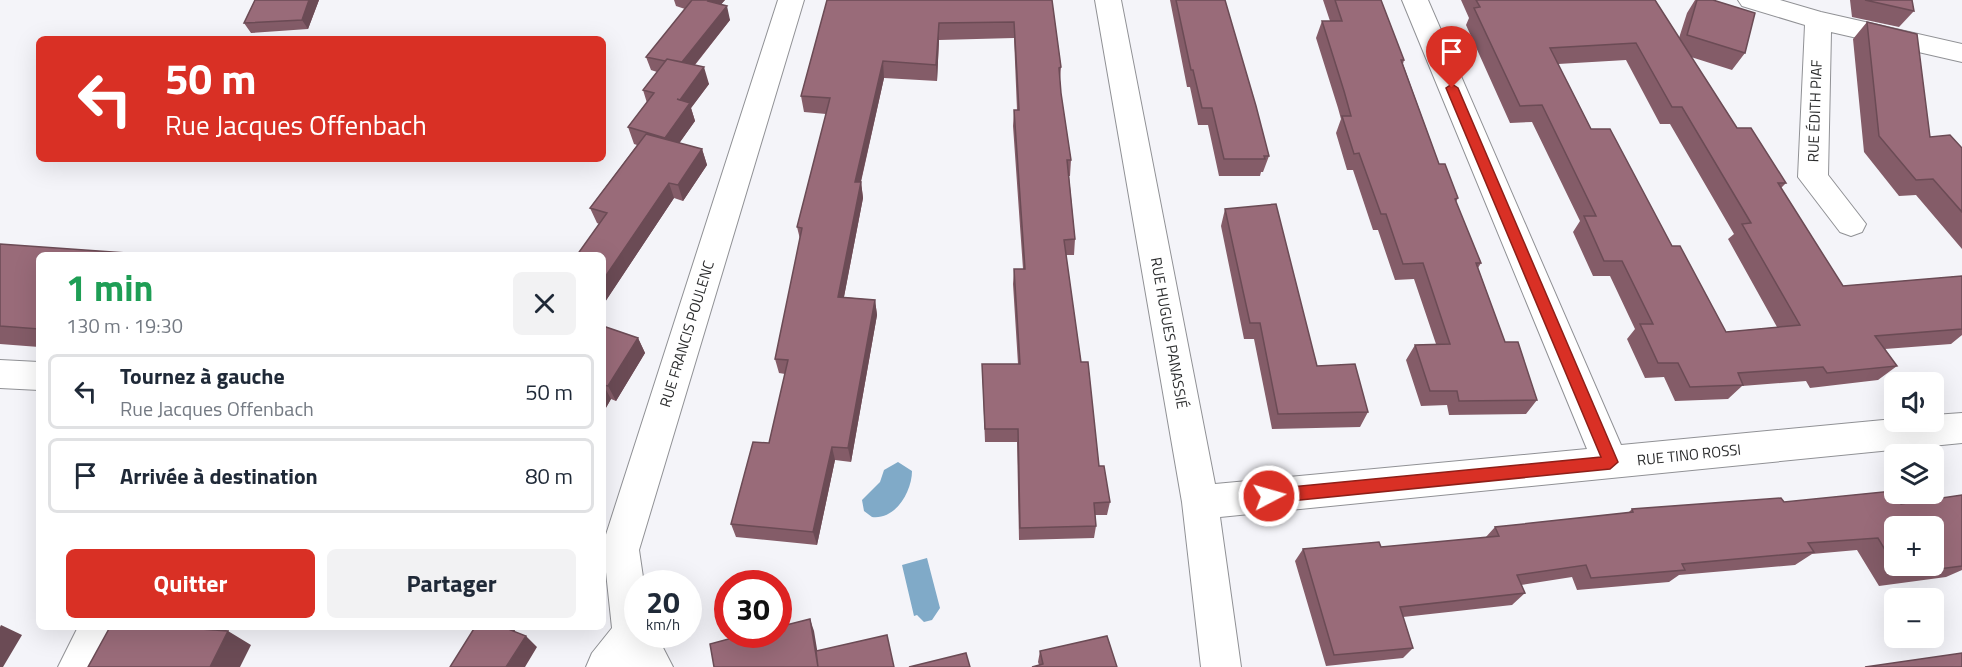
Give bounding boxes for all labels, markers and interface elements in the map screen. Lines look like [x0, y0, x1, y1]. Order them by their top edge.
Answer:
pin [1426, 26, 1477, 88]
icon: arrive [1435, 35, 1468, 68]
text: 50 m [165, 46, 257, 110]
street label: RUE ÉDITH PIAF [1801, 59, 1828, 163]
icon: left [66, 60, 144, 138]
text: Rue Jacques Offenbach [165, 104, 427, 145]
street label: RUE HUGUES PANASSIÉ [1145, 255, 1194, 410]
street label: RUE FRANCIS POULENC [653, 258, 720, 410]
text: 1 min [66, 260, 153, 315]
button: close [513, 272, 576, 335]
text: 130 m · 19:30 [66, 310, 183, 341]
text: Tournez à gauche [120, 359, 285, 393]
map controls [1884, 372, 1944, 648]
button: sound [1884, 372, 1944, 432]
icon: left [69, 375, 102, 408]
text: 50 m [525, 375, 573, 409]
text: Rue Jacques Offenbach [120, 393, 314, 424]
street label: RUE TINO ROSSI [1636, 438, 1742, 471]
button: layers [1884, 444, 1944, 504]
icon: arrive [69, 459, 102, 492]
text: Arrivée à destination [120, 459, 318, 493]
text: 80 m [525, 459, 573, 493]
position arrow [1237, 464, 1301, 528]
button: + [1884, 516, 1944, 576]
button: Quitter [66, 549, 315, 618]
button: Partager [327, 549, 576, 618]
speed limit sign: 30 [714, 570, 792, 648]
text: 20 [646, 579, 680, 625]
button: − [1884, 588, 1944, 648]
text: km/h [646, 613, 680, 636]

